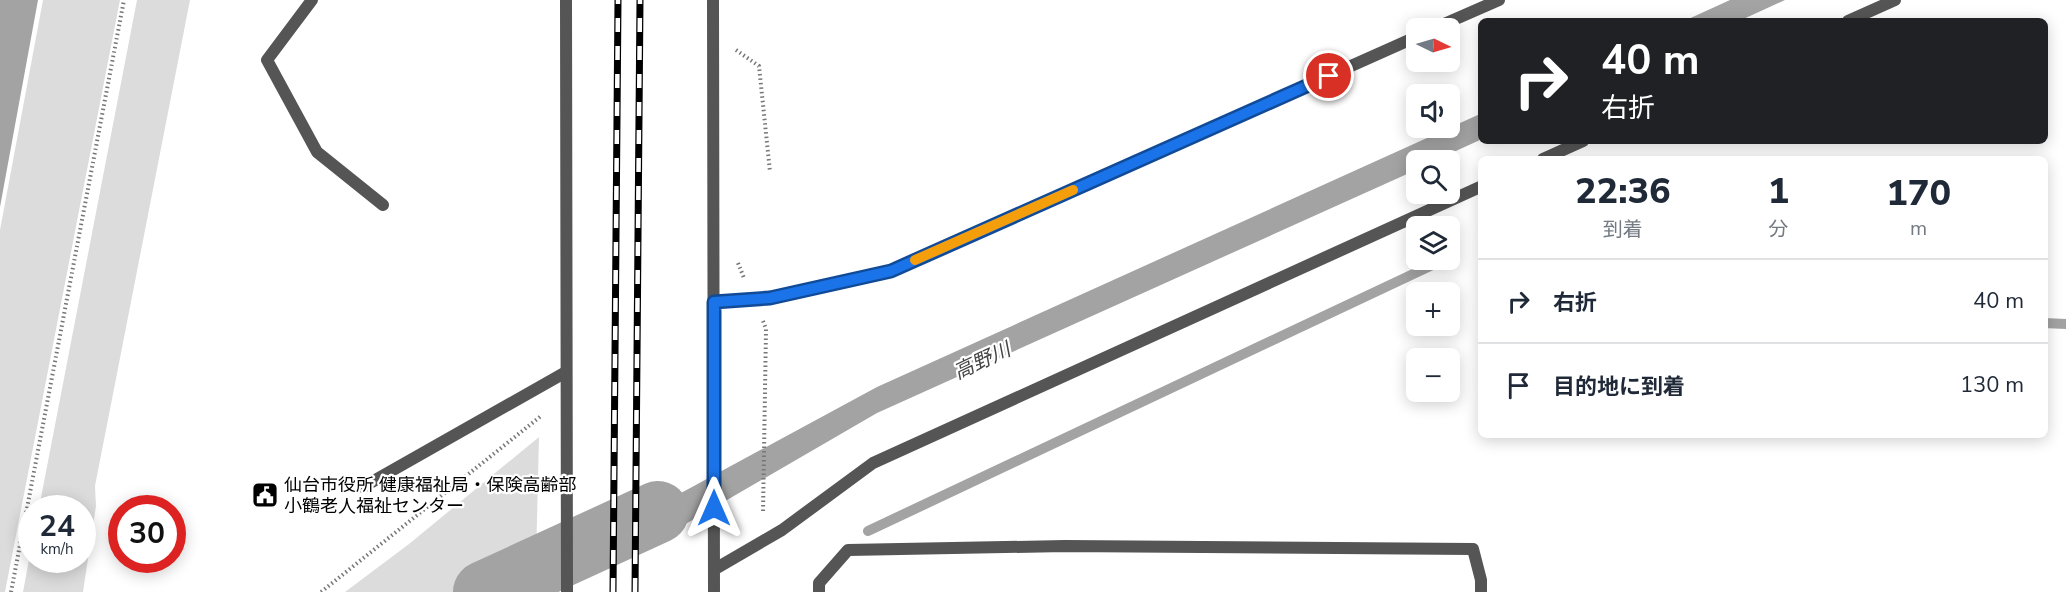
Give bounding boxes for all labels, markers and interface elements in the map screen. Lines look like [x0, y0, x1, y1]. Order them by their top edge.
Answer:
north arrow [1406, 18, 1460, 72]
map controls [1406, 18, 1460, 402]
text: 40 m [1601, 32, 1700, 89]
icon: right [1502, 42, 1580, 120]
pin [1303, 50, 1354, 101]
icon: arrive [1312, 59, 1345, 92]
button: sound [1406, 84, 1460, 138]
text: 右折 [1601, 90, 1655, 127]
button: search [1406, 150, 1460, 204]
text: 22:36 [1575, 167, 1671, 216]
text: 1 [1768, 167, 1789, 216]
text: 170 [1886, 169, 1951, 218]
text: m [1910, 215, 1927, 242]
button: layers [1406, 216, 1460, 270]
text: 到着 [1603, 216, 1643, 243]
text: 分 [1768, 216, 1788, 243]
button: + [1406, 282, 1460, 336]
icon: right [1502, 285, 1535, 318]
text: 40 m [1973, 286, 2024, 316]
text: 右折 [1553, 288, 1597, 318]
water label: 高野川 [949, 335, 1017, 386]
button: − [1406, 348, 1460, 402]
icon: arrive [1502, 369, 1535, 402]
text: 130 m [1960, 370, 2024, 400]
text: 目的地に到着 [1553, 372, 1685, 402]
place label: 仙台市役所 健康福祉局・保険高齢部 小鶴老人福祉センター [284, 473, 577, 518]
position arrow [682, 476, 746, 540]
public building icon: 仙台市役所 健康福祉局・保険高齢部 小鶴老人福祉センター [250, 480, 280, 510]
speed limit sign: 30 [108, 495, 186, 573]
text: 24 [39, 506, 75, 547]
text: km/h [40, 539, 74, 559]

